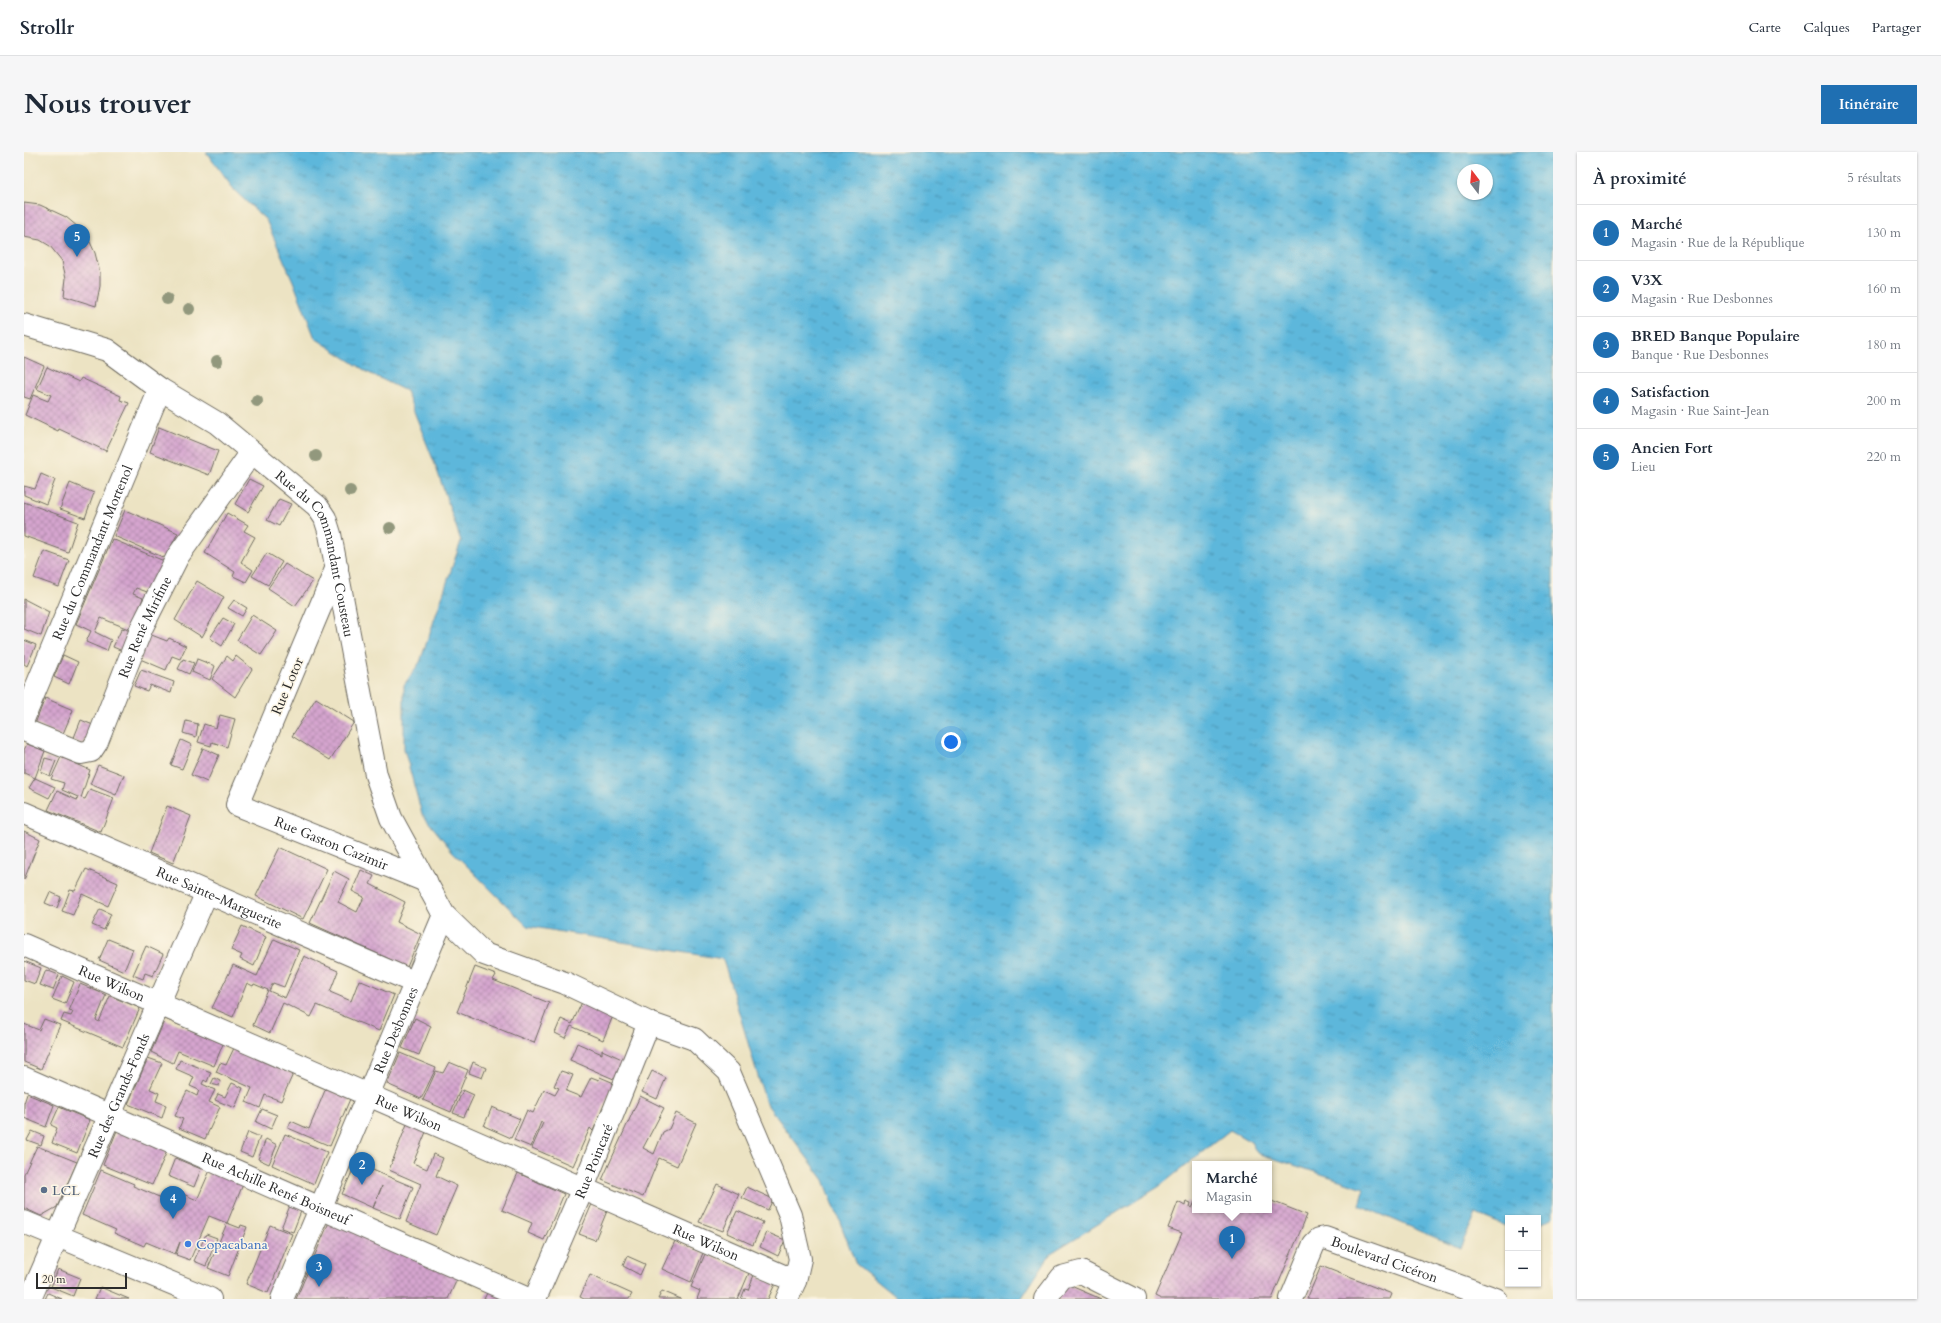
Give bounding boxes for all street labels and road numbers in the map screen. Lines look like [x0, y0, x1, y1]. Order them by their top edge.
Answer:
street label: Rue du Commandant Mortenol [48, 462, 138, 643]
street label: Rue du Commandant Cousteau [271, 466, 359, 639]
street label: Rue René Mirifine [114, 573, 176, 681]
street label: Rue Lotor [267, 654, 308, 718]
street label: Rue Gaston Cazimir [272, 812, 392, 875]
street label: Rue Sainte-Marguerite [153, 863, 285, 934]
street label: Rue Wilson [76, 961, 148, 1007]
street label: Rue Desbonnes [369, 984, 423, 1076]
street label: Rue des Grands-Fonds [84, 1030, 155, 1161]
street label: Rue Wilson [373, 1090, 445, 1136]
street label: Rue Poincaré [571, 1121, 618, 1202]
street label: Rue Achille René Boisneuf [199, 1148, 355, 1231]
street label: Rue Wilson [670, 1220, 742, 1266]
street label: Boulevard Cicéron [1328, 1232, 1440, 1288]

